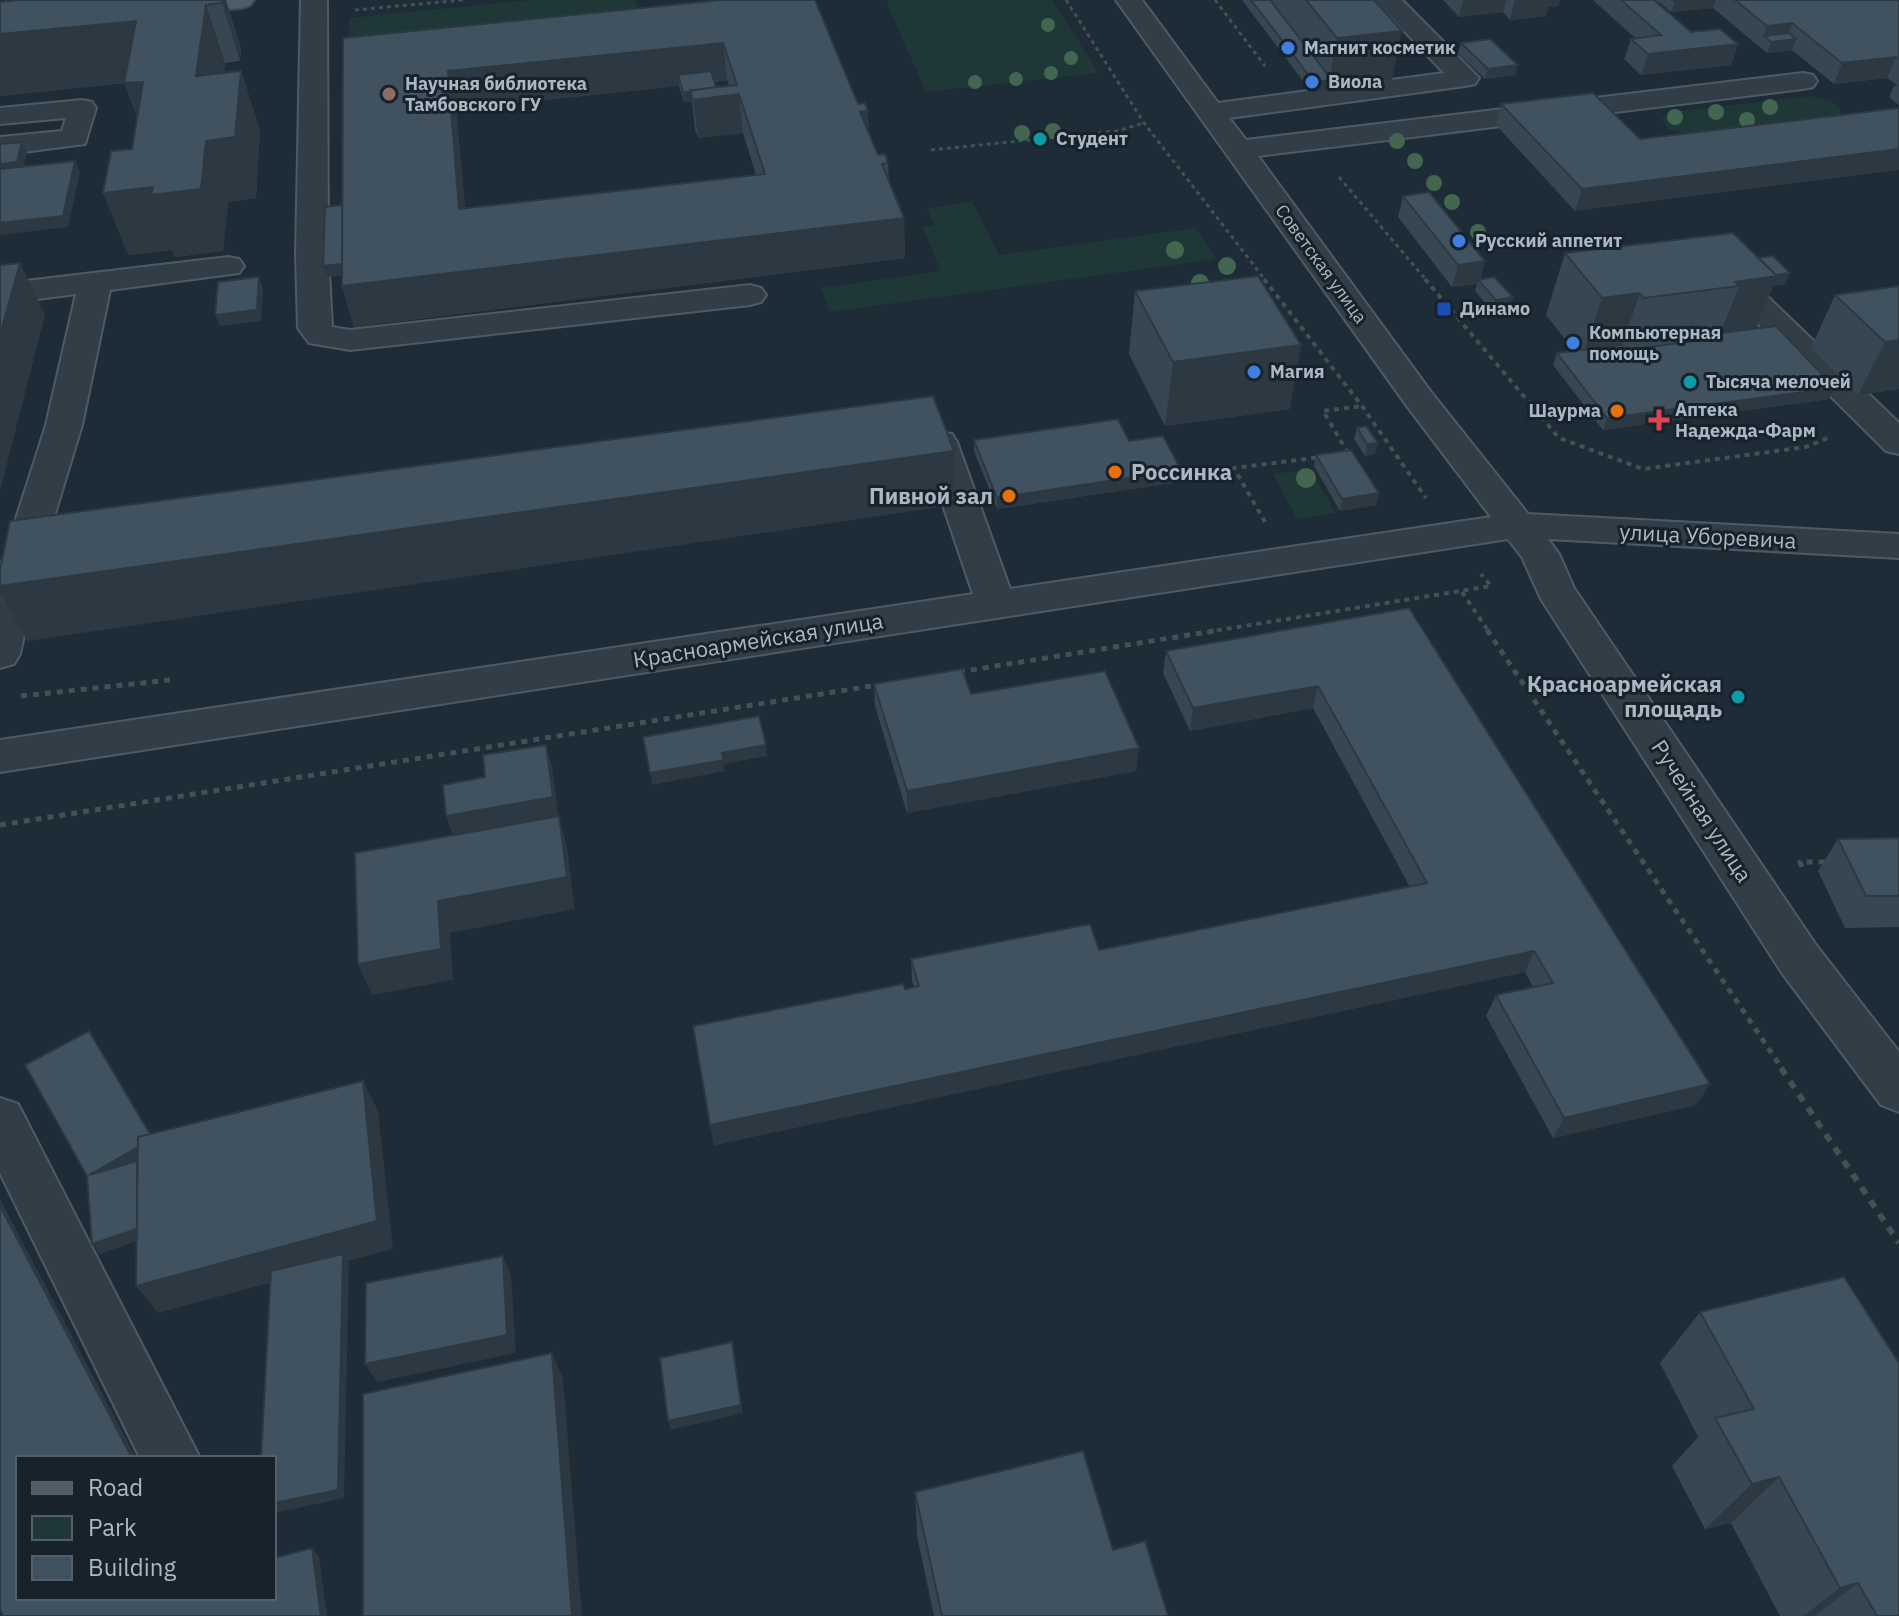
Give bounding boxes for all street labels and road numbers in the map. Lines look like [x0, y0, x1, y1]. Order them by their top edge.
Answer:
street label: Советская улица [1271, 200, 1372, 328]
street label: улица Уборевича [1619, 516, 1798, 555]
street label: Красноармейская улица [631, 605, 885, 674]
street label: Ручейная улица [1646, 734, 1759, 888]

